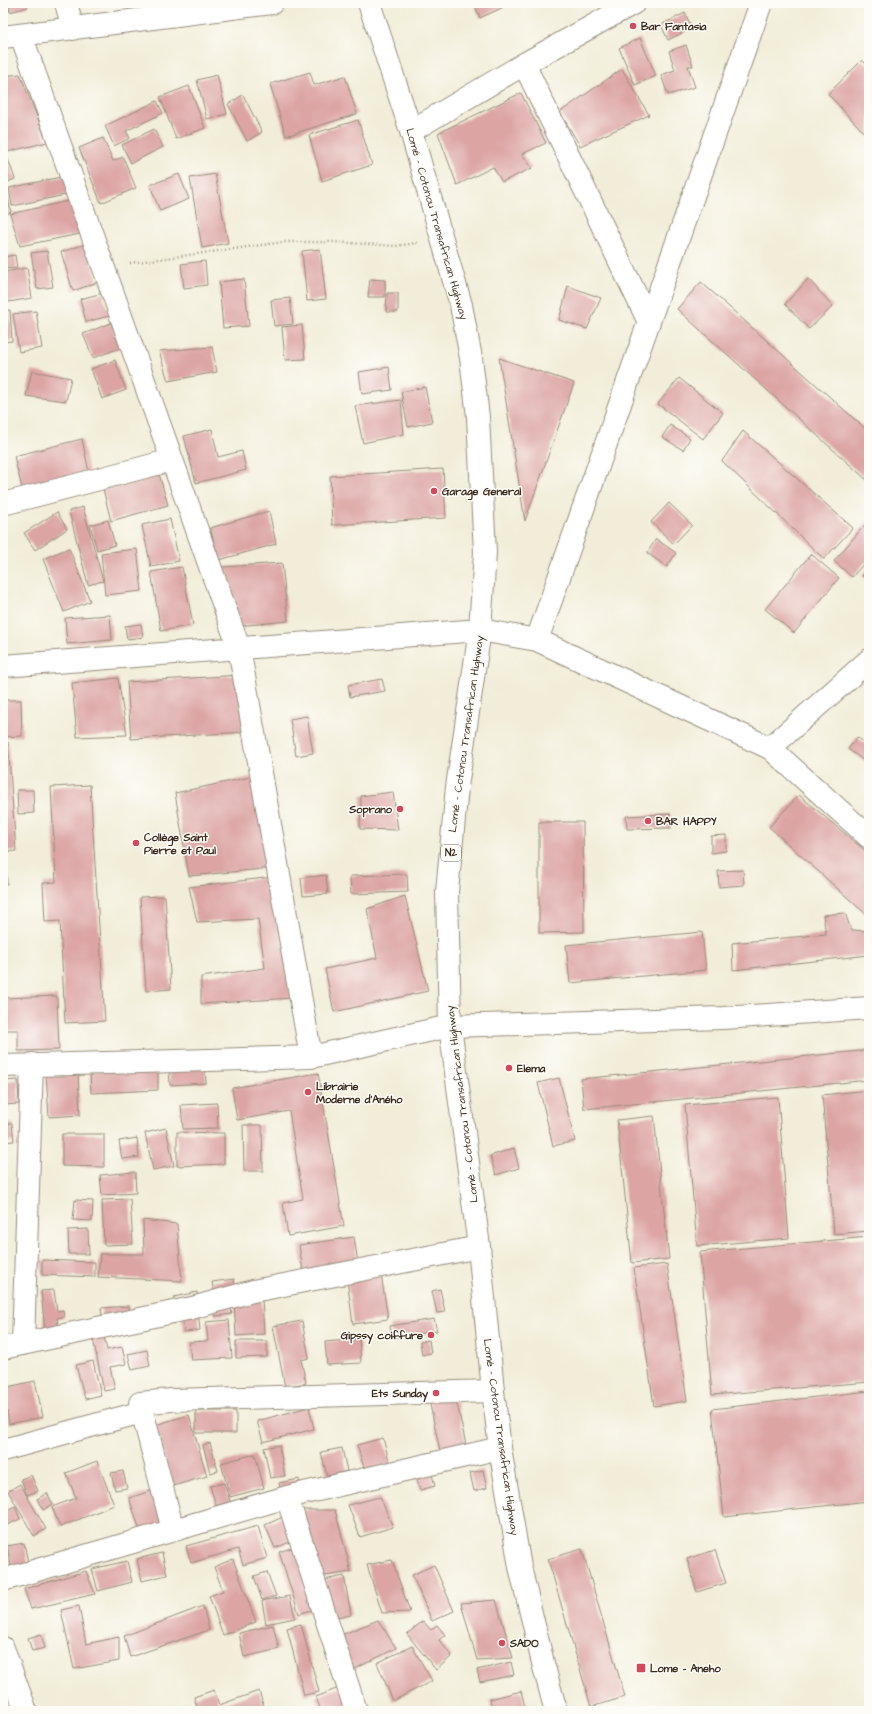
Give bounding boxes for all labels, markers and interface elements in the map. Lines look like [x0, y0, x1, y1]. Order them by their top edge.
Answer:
place label: Bar Fantasia [641, 19, 707, 34]
marker: Bar Fantasia [628, 21, 638, 31]
street label: Lomé - Cotonou Transafrican Highway [401, 126, 472, 322]
place label: Garage General [442, 484, 522, 501]
marker: Garage General [429, 486, 439, 496]
street label: Lomé - Cotonou Transafrican Highway [445, 635, 488, 834]
place label: Soprano [348, 802, 393, 818]
marker: Soprano [395, 804, 405, 814]
place label: BAR HAPPY [656, 814, 717, 829]
marker: BAR HAPPY [643, 816, 653, 826]
place label: Collège Saint Pierre et Paul [144, 830, 216, 858]
marker: Collège Saint Pierre et Paul [131, 838, 141, 848]
road number: N2 [441, 845, 461, 861]
street label: Lomé - Cotonou Transafrican Highway [442, 1004, 483, 1204]
place label: Elema [517, 1061, 546, 1076]
marker: Elema [504, 1063, 514, 1073]
place label: Librairie Moderne d'Aného [316, 1079, 403, 1107]
marker: Librairie Moderne d'Aného [303, 1087, 313, 1097]
place label: Gipssy coiffure [341, 1328, 423, 1345]
marker: Gipssy coiffure [426, 1330, 436, 1340]
street label: Lomé - Cotonou Transafrican Highway [479, 1338, 522, 1537]
place label: Ets Sunday [372, 1386, 429, 1403]
marker: Ets Sunday [431, 1388, 441, 1398]
place label: SADO [509, 1636, 539, 1651]
marker: SADO [497, 1638, 507, 1648]
place label: Lome - Aneho [650, 1661, 721, 1676]
marker: Lome - Aneho [635, 1662, 647, 1674]

